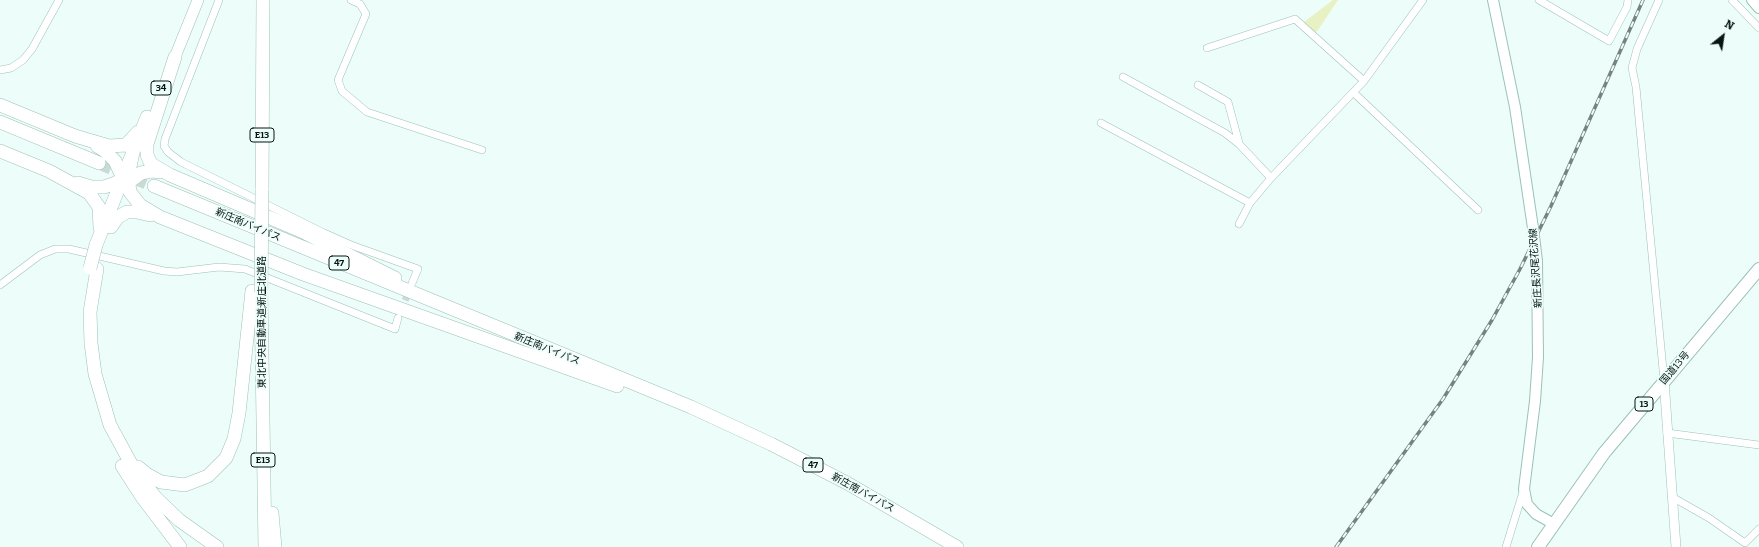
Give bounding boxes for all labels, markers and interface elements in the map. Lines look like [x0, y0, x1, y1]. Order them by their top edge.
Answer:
north arrow [1703, 16, 1743, 56]
text: N [1722, 17, 1736, 33]
road number: 34 [151, 81, 171, 95]
road number: E13 [250, 128, 274, 142]
street label: 新庄南バイパス [213, 206, 283, 244]
street label: 新庄長沢尾花沢線 [1527, 228, 1545, 308]
street label: 東北中央自動車道;新庄北道路 [256, 256, 268, 388]
road number: 47 [329, 256, 349, 270]
street label: 新庄南バイパス [512, 330, 582, 368]
street label: 国道13号 [1658, 349, 1692, 387]
road number: 13 [1635, 397, 1653, 411]
road number: E13 [251, 453, 275, 467]
road number: 47 [803, 458, 823, 472]
street label: 新庄南バイパス [829, 471, 897, 515]

